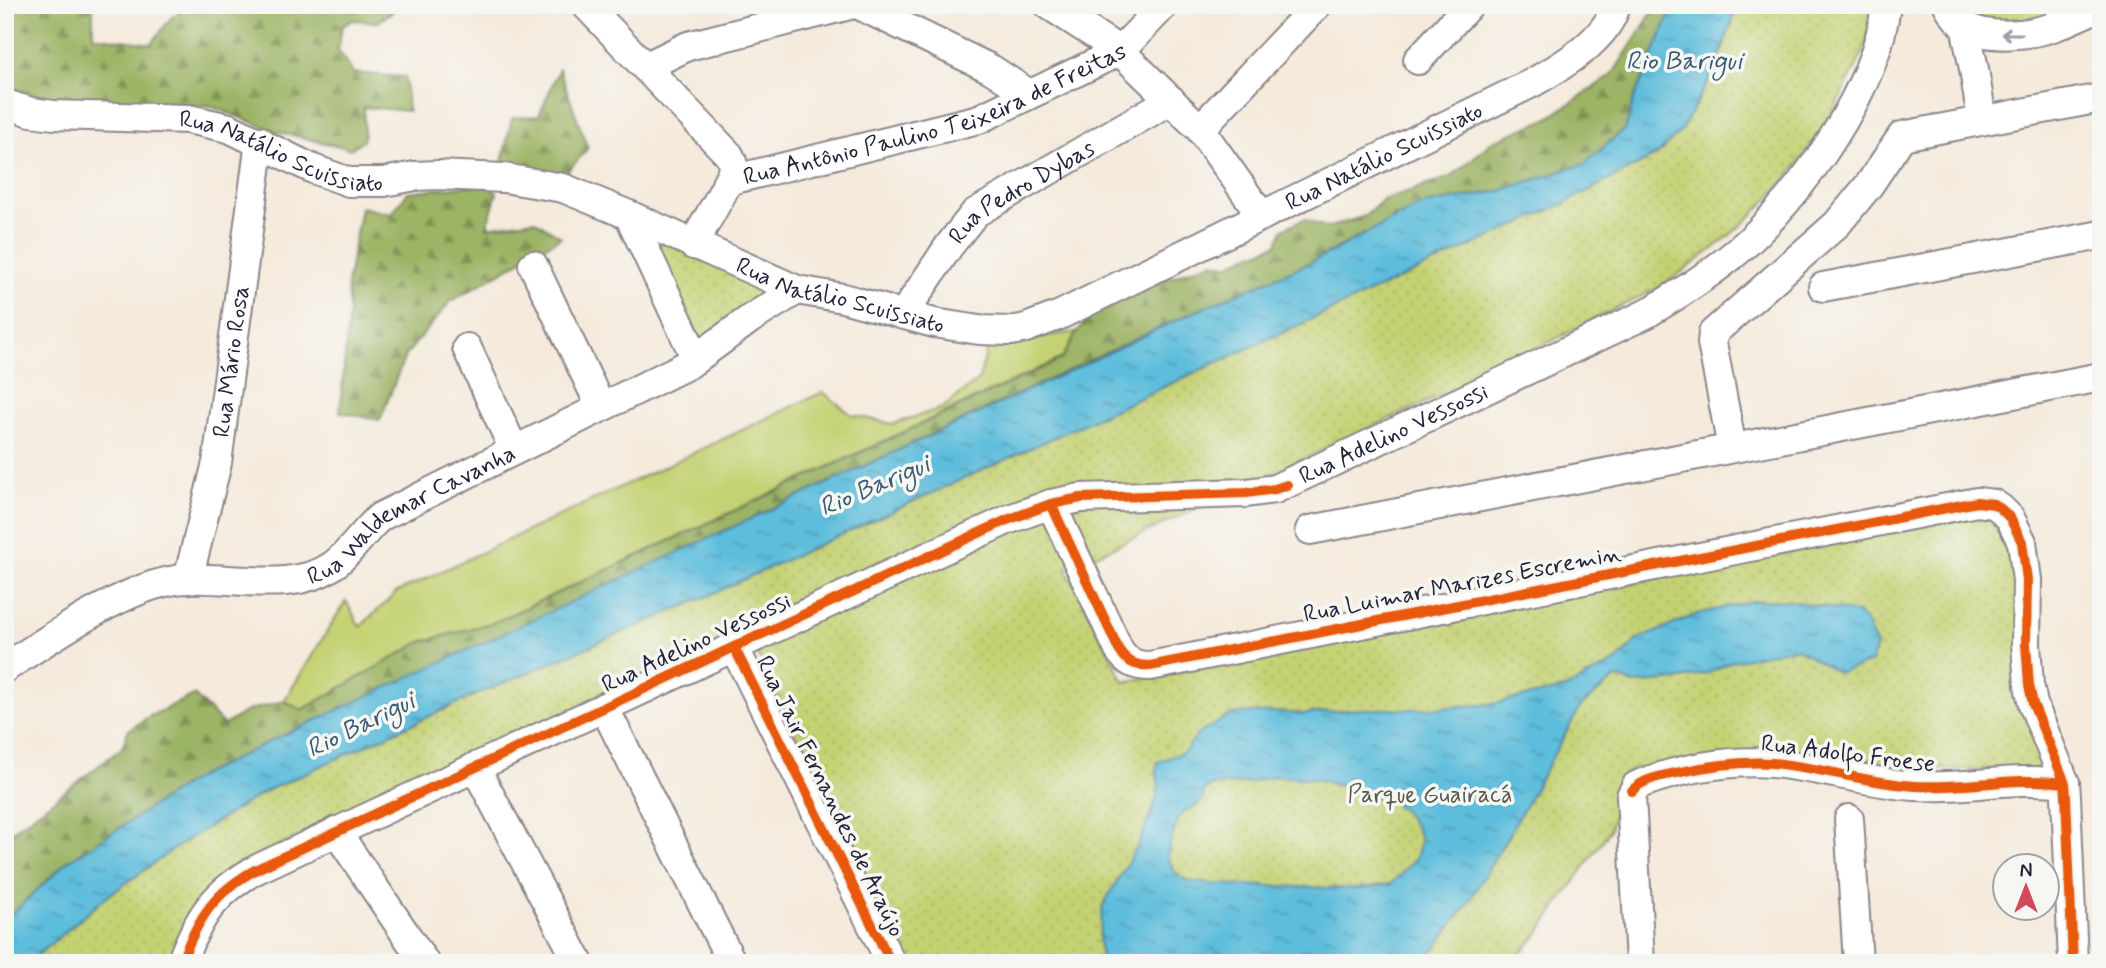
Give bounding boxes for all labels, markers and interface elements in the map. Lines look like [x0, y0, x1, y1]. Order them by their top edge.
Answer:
one-way arrow [2001, 27, 2024, 41]
street label: Rua Antônio Paulino Teixeira de Freitas [740, 36, 1132, 193]
water label: Rio Barigui [1626, 45, 1745, 81]
street label: Rua Natálio Scuissiato [1281, 96, 1488, 219]
street label: Rua Natálio Scuissiato [179, 105, 383, 199]
street label: Rua Pedro Dybas [942, 133, 1101, 251]
street label: Rua Natálio Scuissiato [731, 251, 946, 341]
street label: Rua Mário Rosa [207, 284, 258, 440]
street label: Rua Adelino Vessossi [1294, 377, 1493, 492]
street label: Rua Waldemar Cavanha [303, 438, 521, 593]
water label: Rio Barigui [814, 447, 939, 527]
street label: Rua Luimar Marizes Escremin [1301, 538, 1624, 630]
street label: Rua Adelino Vessossi [597, 586, 796, 701]
street label: Rua Jair Fernandes de Araújo [748, 651, 911, 943]
water label: Rio Barigui [301, 684, 424, 768]
street label: Rua Adolfo Froese [1759, 728, 1937, 783]
park label: Parque Guairacá [1348, 780, 1512, 811]
north arrow [1990, 852, 2060, 922]
text: N [2020, 859, 2032, 884]

